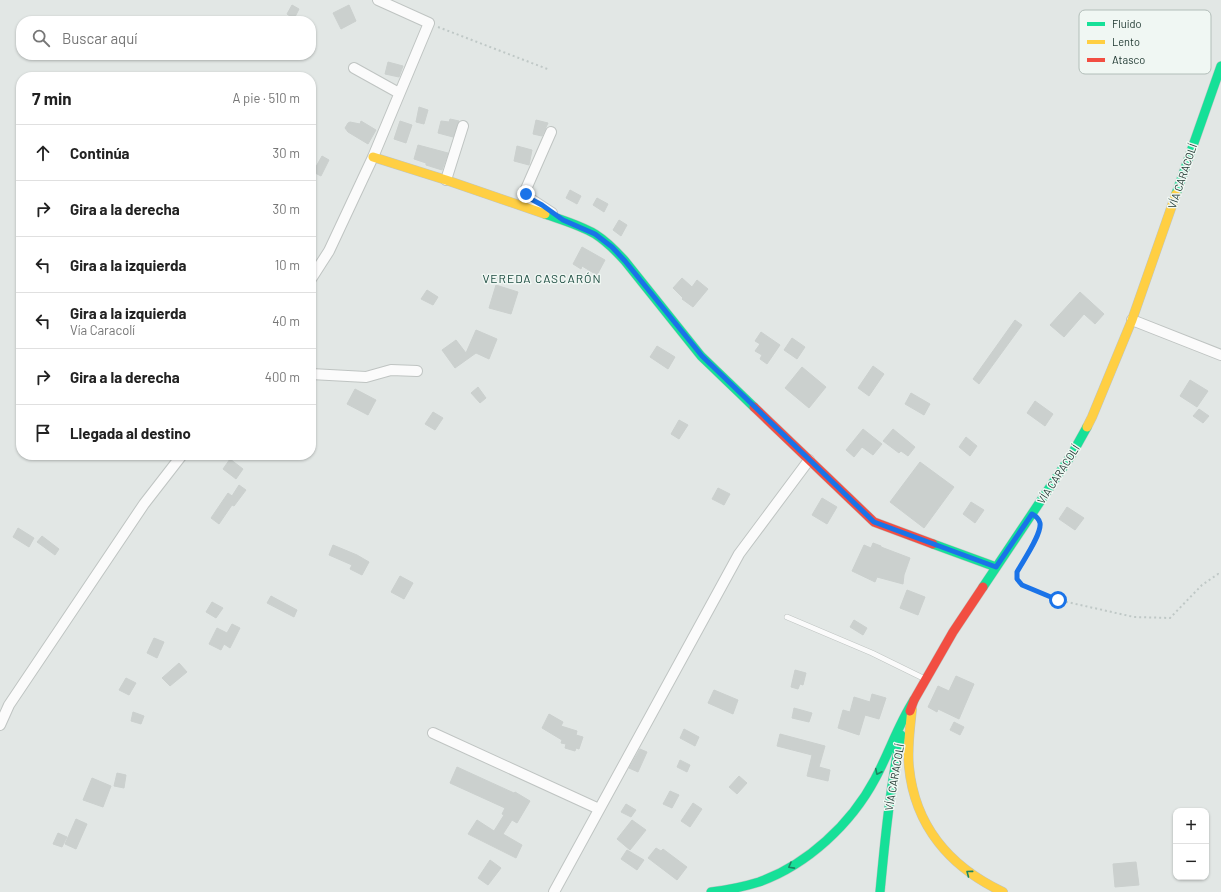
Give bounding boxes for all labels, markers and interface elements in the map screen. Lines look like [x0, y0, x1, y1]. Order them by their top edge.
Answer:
legend [1079, 10, 1211, 74]
search box [16, 16, 316, 60]
text: Fluido [1112, 17, 1141, 30]
icon: search [30, 27, 52, 49]
text: Buscar aquí [62, 29, 138, 47]
text: Lento [1112, 35, 1140, 48]
text: Atasco [1112, 53, 1145, 66]
text: 7 min [32, 88, 72, 108]
text: A pie · 510 m [233, 90, 300, 106]
icon: ahead [32, 142, 54, 164]
street label: VÍA CARACOLÍ [1165, 142, 1199, 210]
text: Continúa [70, 144, 130, 162]
text: 30 m [273, 145, 300, 161]
route end [517, 185, 535, 203]
icon: right [32, 198, 54, 220]
text: Gira a la derecha [70, 200, 180, 218]
text: 30 m [273, 201, 300, 217]
icon: left [32, 254, 54, 276]
text: Gira a la izquierda [70, 256, 186, 274]
text: 10 m [275, 257, 300, 273]
district label: VEREDA CASCARÓN [482, 271, 602, 285]
text: Gira a la izquierda [70, 304, 186, 322]
icon: left [32, 310, 54, 332]
text: 40 m [272, 313, 300, 329]
text: Vía Caracolí [70, 322, 135, 338]
icon: right [32, 366, 54, 388]
text: Gira a la derecha [70, 368, 180, 386]
text: 400 m [265, 369, 300, 385]
icon: arrive [32, 422, 54, 444]
text: Llegada al destino [70, 424, 191, 442]
street label: VÍA CARACOLÍ [1034, 442, 1082, 506]
route start [1049, 591, 1067, 609]
street label: VÍA CARACOLÍ [882, 742, 906, 812]
one-way arrow [875, 768, 883, 776]
map controls [1173, 808, 1209, 880]
button: + [1173, 808, 1209, 844]
button: − [1173, 844, 1209, 880]
one-way arrow [788, 861, 795, 869]
one-way arrow [967, 871, 974, 878]

